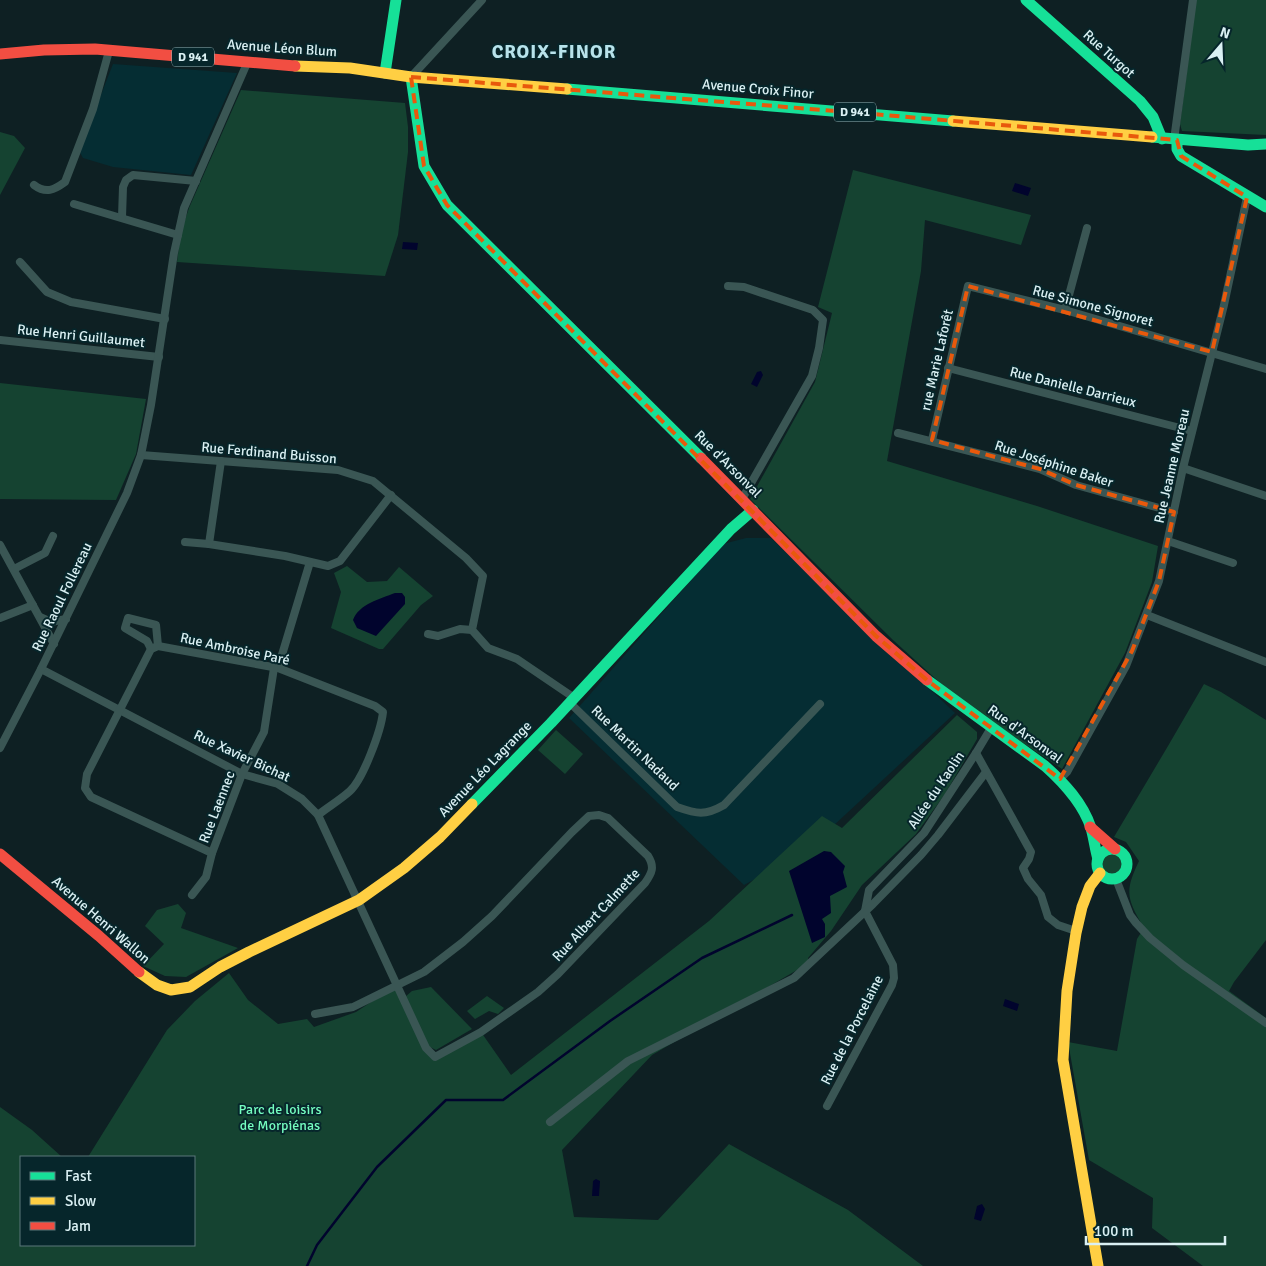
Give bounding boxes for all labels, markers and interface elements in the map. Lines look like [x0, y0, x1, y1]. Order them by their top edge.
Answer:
north arrow [1196, 20, 1246, 70]
text: N [1218, 24, 1232, 43]
street label: Rue Turgot [1080, 26, 1138, 82]
street label: Avenue Léon Blum [227, 36, 337, 60]
district label: CROIX-FINOR [492, 40, 616, 64]
road number: D 941 [172, 48, 214, 66]
street label: Avenue Croix Finor [702, 76, 815, 102]
road number: D 941 [834, 102, 876, 121]
street label: Rue Simone Signoret [1031, 282, 1155, 330]
street label: rue Marie Laforêt [917, 308, 957, 412]
street label: Rue Henri Guillaumet [16, 321, 146, 351]
street label: Rue Danielle Darrieux [1008, 363, 1139, 411]
street label: Rue Jeanne Moreau [1151, 407, 1193, 525]
street label: Rue d'Arsonval [691, 427, 765, 501]
street label: Rue Joséphine Baker [993, 437, 1116, 491]
street label: Rue Ferdinand Buisson [201, 439, 337, 467]
street label: Rue Raoul Follereau [28, 540, 96, 654]
street label: Rue Ambroise Paré [179, 629, 291, 669]
street label: Rue d'Arsonval [984, 701, 1066, 767]
street label: Rue Martin Nadaud [588, 702, 682, 794]
street label: Avenue Léo Lagrange [435, 717, 535, 821]
street label: Rue Xavier Bichat [191, 726, 293, 786]
street label: Allée du Kaolin [904, 748, 968, 832]
street label: Rue Laennec [195, 768, 239, 845]
street label: Rue Albert Calmette [549, 865, 643, 965]
street label: Avenue Henri Wallon [48, 873, 154, 967]
street label: Rue de la Porcelaine [817, 972, 887, 1088]
park label: Parc de loisirs de Morpiénas [238, 1101, 322, 1134]
legend [20, 1156, 195, 1246]
text: Fast [65, 1167, 92, 1185]
text: Slow [65, 1192, 96, 1210]
scale bar [1086, 1214, 1225, 1246]
text: Jam [65, 1217, 91, 1235]
text: 100 m [1094, 1222, 1134, 1240]

